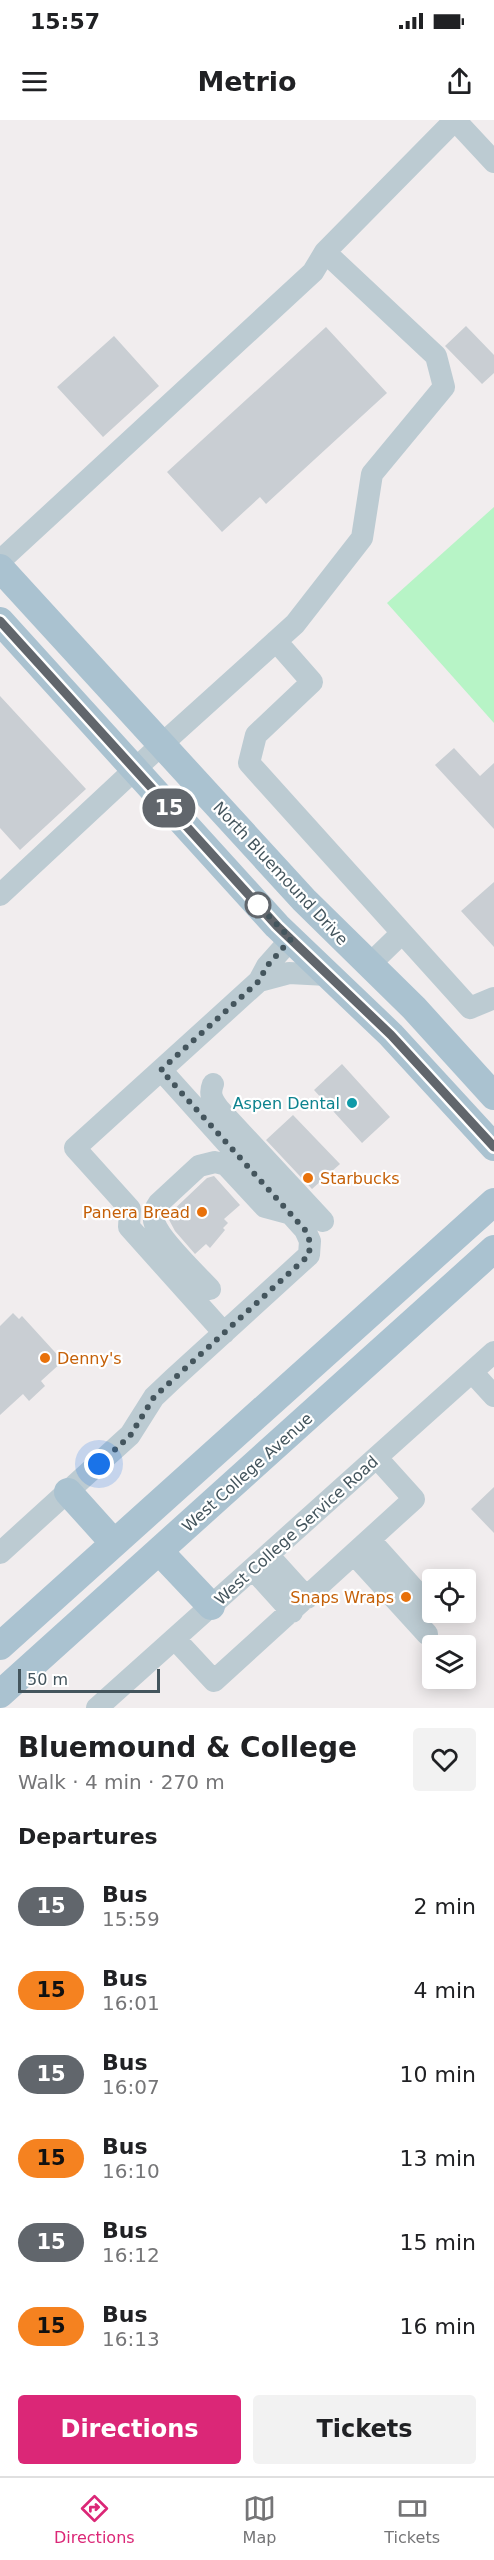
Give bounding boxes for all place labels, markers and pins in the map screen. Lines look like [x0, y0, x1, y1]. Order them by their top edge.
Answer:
unlabelled marker [245, 892, 271, 918]
place label: Aspen Dental [233, 1094, 340, 1113]
marker: Aspen Dental [345, 1096, 359, 1110]
place label: Starbucks [320, 1169, 400, 1188]
marker: Starbucks [301, 1171, 315, 1185]
place label: Panera Bread [83, 1203, 190, 1222]
marker: Panera Bread [195, 1205, 209, 1219]
place label: Denny's [57, 1349, 122, 1368]
marker: Denny's [38, 1351, 52, 1365]
place label: Snaps Wraps [290, 1588, 394, 1607]
marker: Snaps Wraps [399, 1590, 413, 1604]

